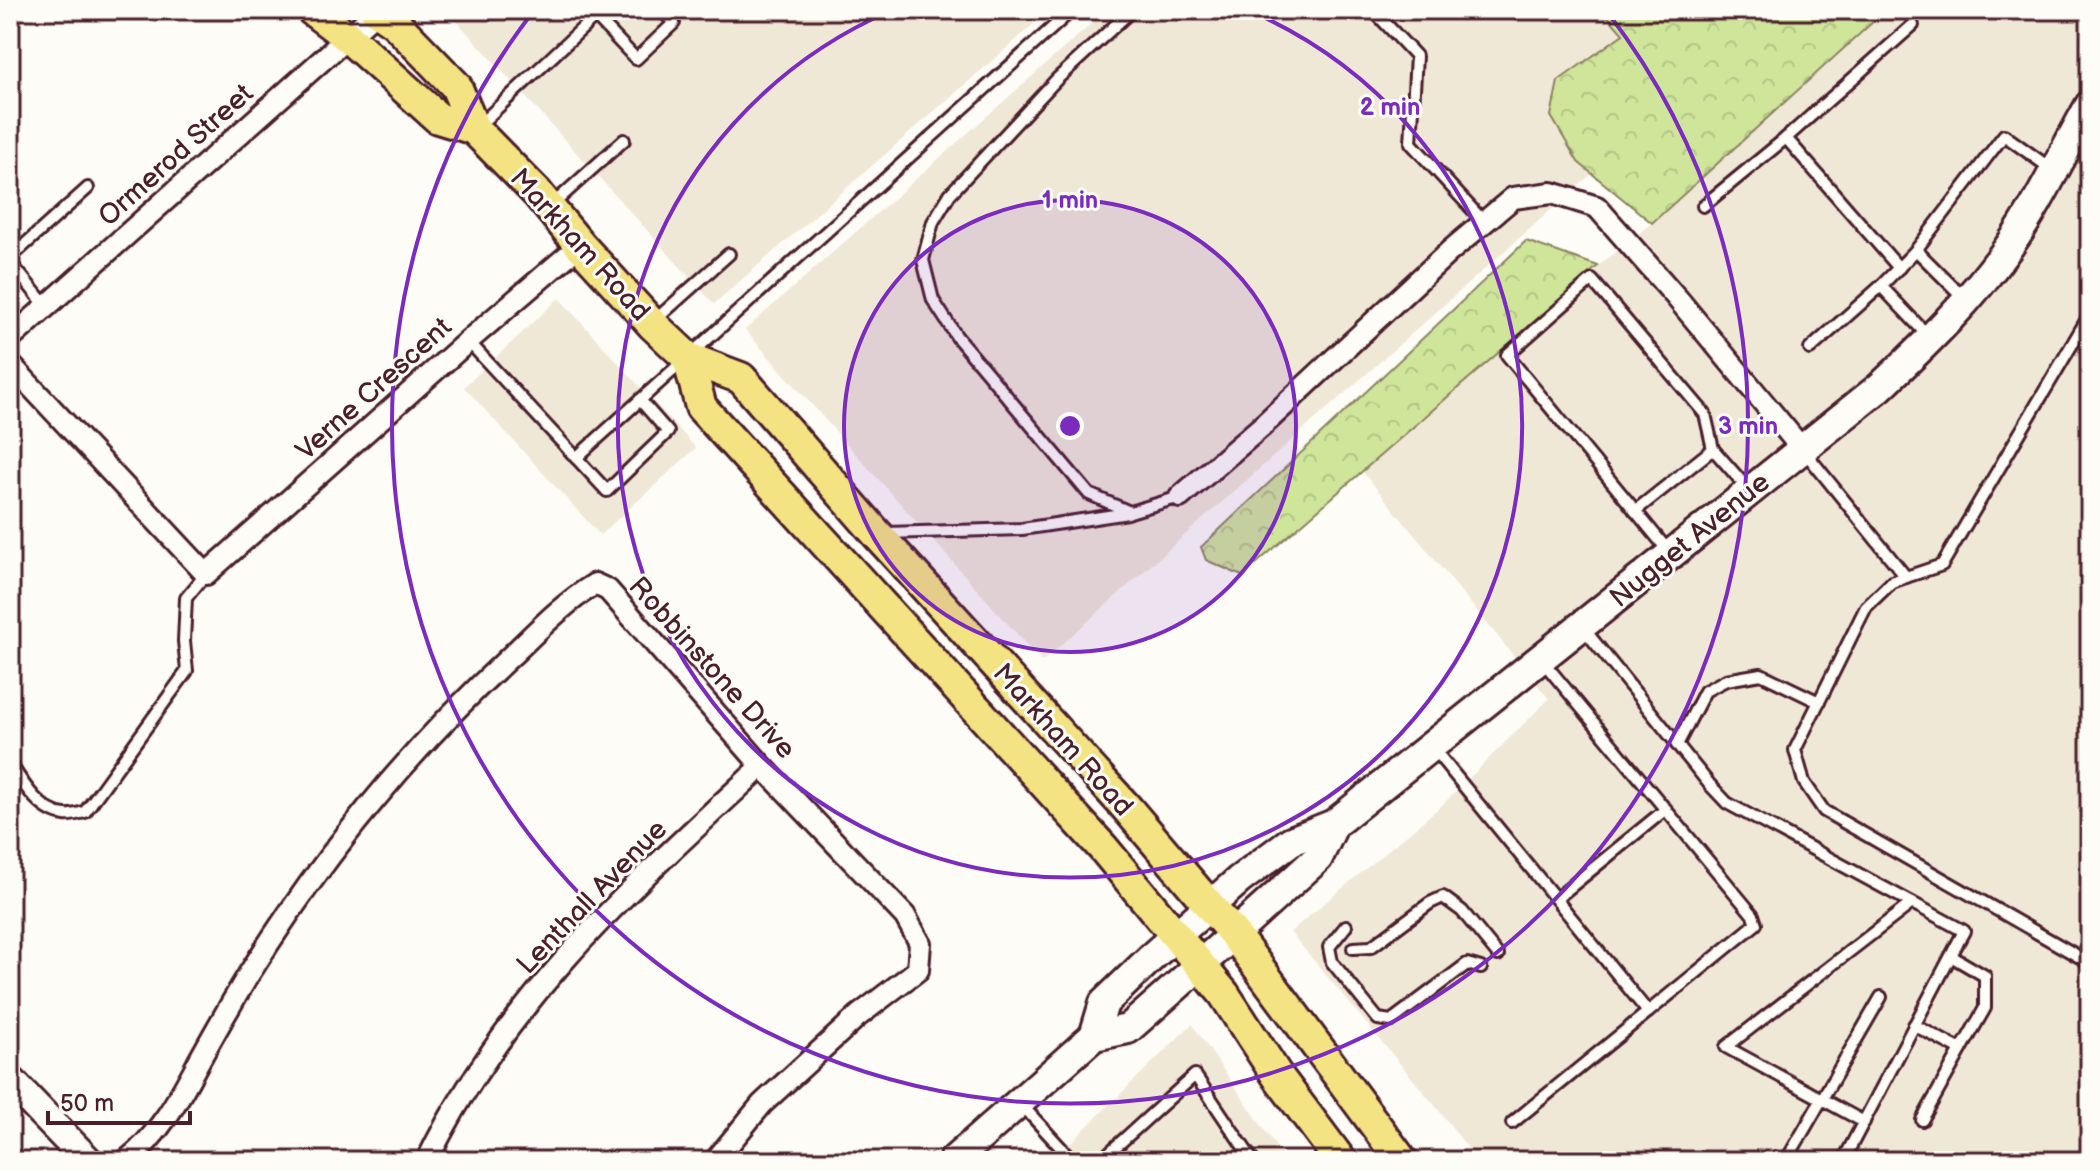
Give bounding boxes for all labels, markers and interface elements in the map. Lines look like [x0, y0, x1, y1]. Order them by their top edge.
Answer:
street label: Ormerod Street [92, 77, 260, 233]
text: 2 min [1360, 93, 1420, 122]
street label: Markham Road [503, 162, 657, 328]
text: 1 min [1042, 186, 1098, 215]
street label: Verne Crescent [290, 310, 459, 467]
centre of rings [1056, 412, 1084, 440]
text: 3 min [1718, 412, 1778, 441]
street label: Nugget Avenue [1603, 466, 1776, 615]
street label: Robbinstone Drive [622, 570, 802, 766]
street label: Markham Road [986, 657, 1140, 823]
street label: Lenthall Avenue [510, 813, 674, 981]
scale bar [48, 1075, 190, 1125]
text: 50 m [60, 1089, 114, 1118]

